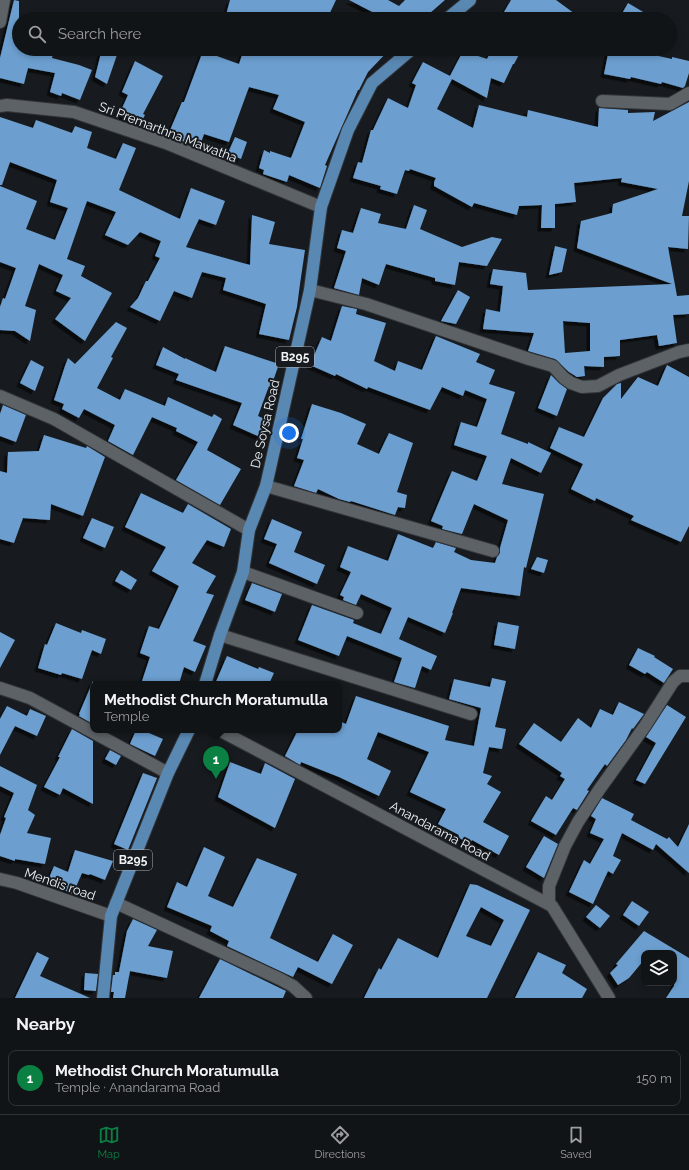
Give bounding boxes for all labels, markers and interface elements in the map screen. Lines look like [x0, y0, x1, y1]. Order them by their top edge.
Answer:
search box [12, 12, 677, 56]
icon: search [26, 23, 48, 45]
text: Search here [58, 25, 141, 43]
street label: Sri Premarthna Mawatha [97, 99, 239, 165]
road number: B295 [276, 347, 314, 367]
street label: De Soysa Road [248, 378, 282, 470]
your location [279, 423, 299, 443]
popup [90, 681, 342, 733]
text: Methodist Church Moratumulla [104, 691, 328, 709]
text: Temple [104, 709, 149, 724]
pin: 1 [203, 746, 229, 779]
street label: Anandarama Road [387, 798, 493, 864]
road number: B295 [114, 850, 152, 870]
street label: Mendis road [22, 865, 98, 903]
map controls [641, 950, 677, 986]
button: layers [641, 950, 677, 986]
text: Nearby [16, 1014, 75, 1034]
text: Methodist Church Moratumulla [55, 1062, 279, 1080]
text: 1 [27, 1071, 33, 1086]
text: 150 m [636, 1071, 672, 1086]
text: Temple · Anandarama Road [55, 1080, 220, 1095]
tab: Map [97, 1124, 120, 1161]
tab: Directions [315, 1124, 365, 1161]
tab: Saved [560, 1124, 592, 1161]

